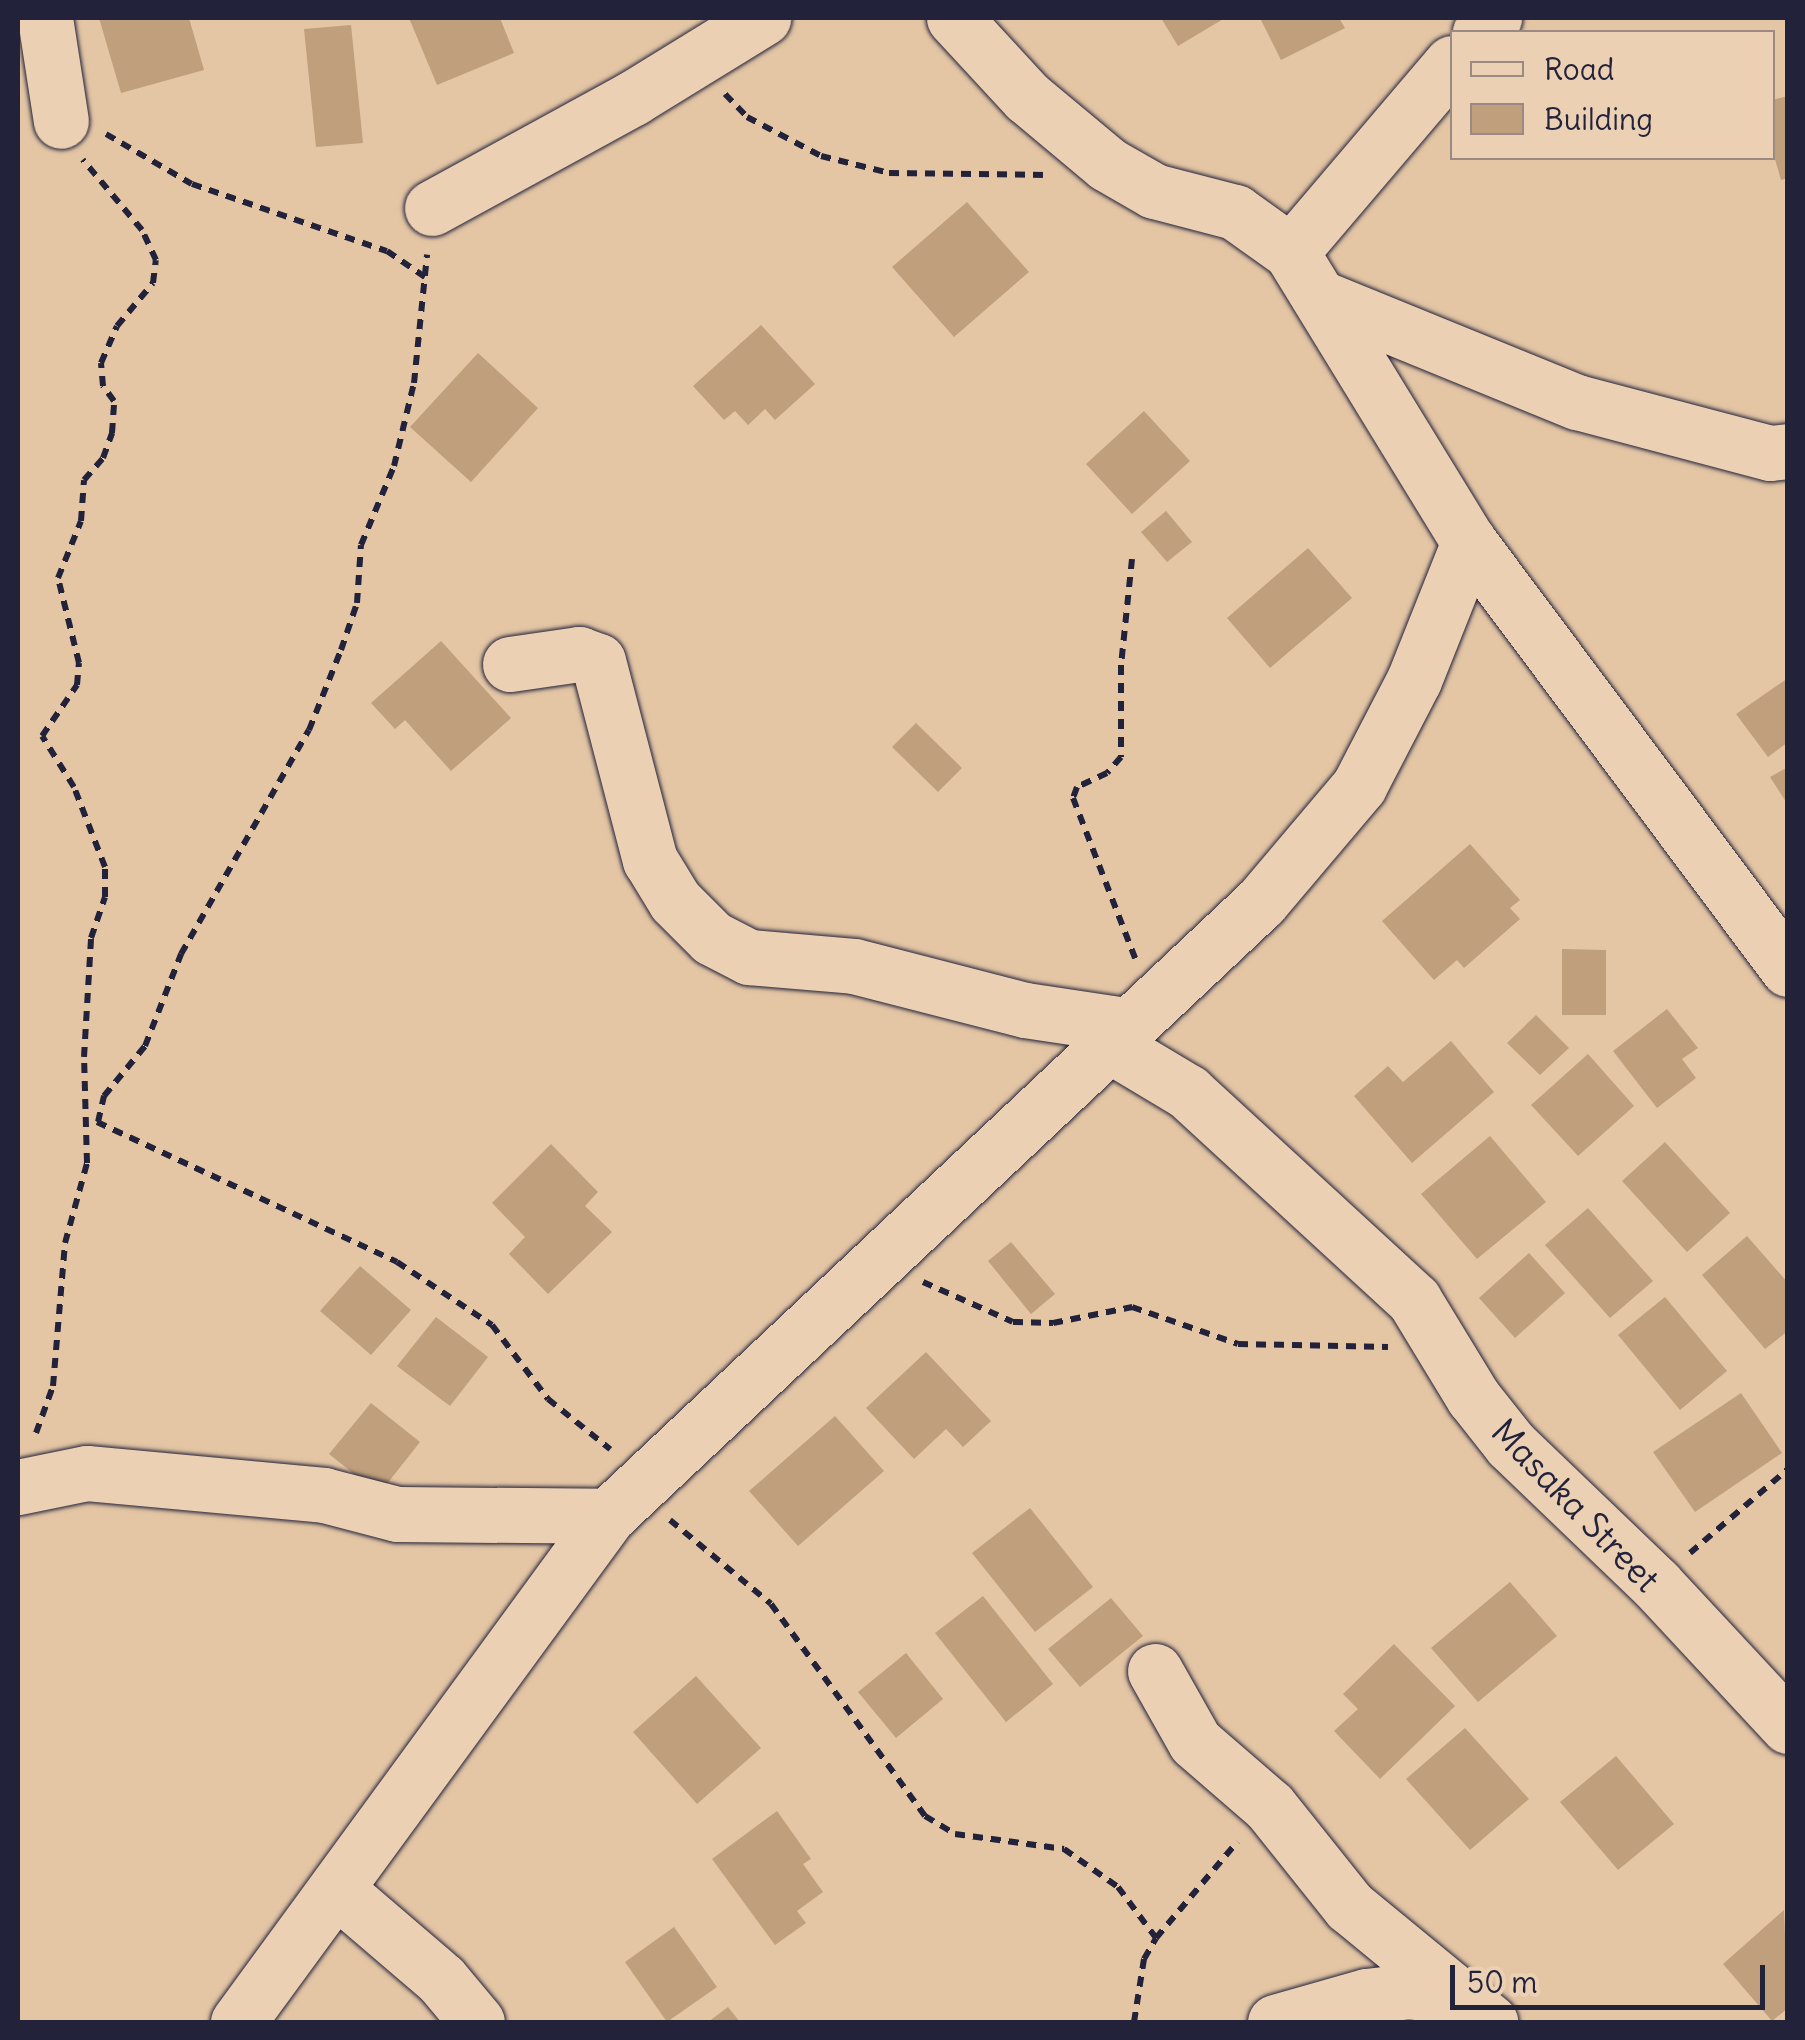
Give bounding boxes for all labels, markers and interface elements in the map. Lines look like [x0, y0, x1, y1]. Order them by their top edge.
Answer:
legend [1450, 30, 1775, 160]
text: Road [1544, 50, 1614, 88]
text: Building [1544, 100, 1653, 138]
street label: Masaka Street [1483, 1410, 1669, 1600]
scale bar [1455, 1945, 1770, 2007]
text: 50 m [1467, 1963, 1537, 2001]

